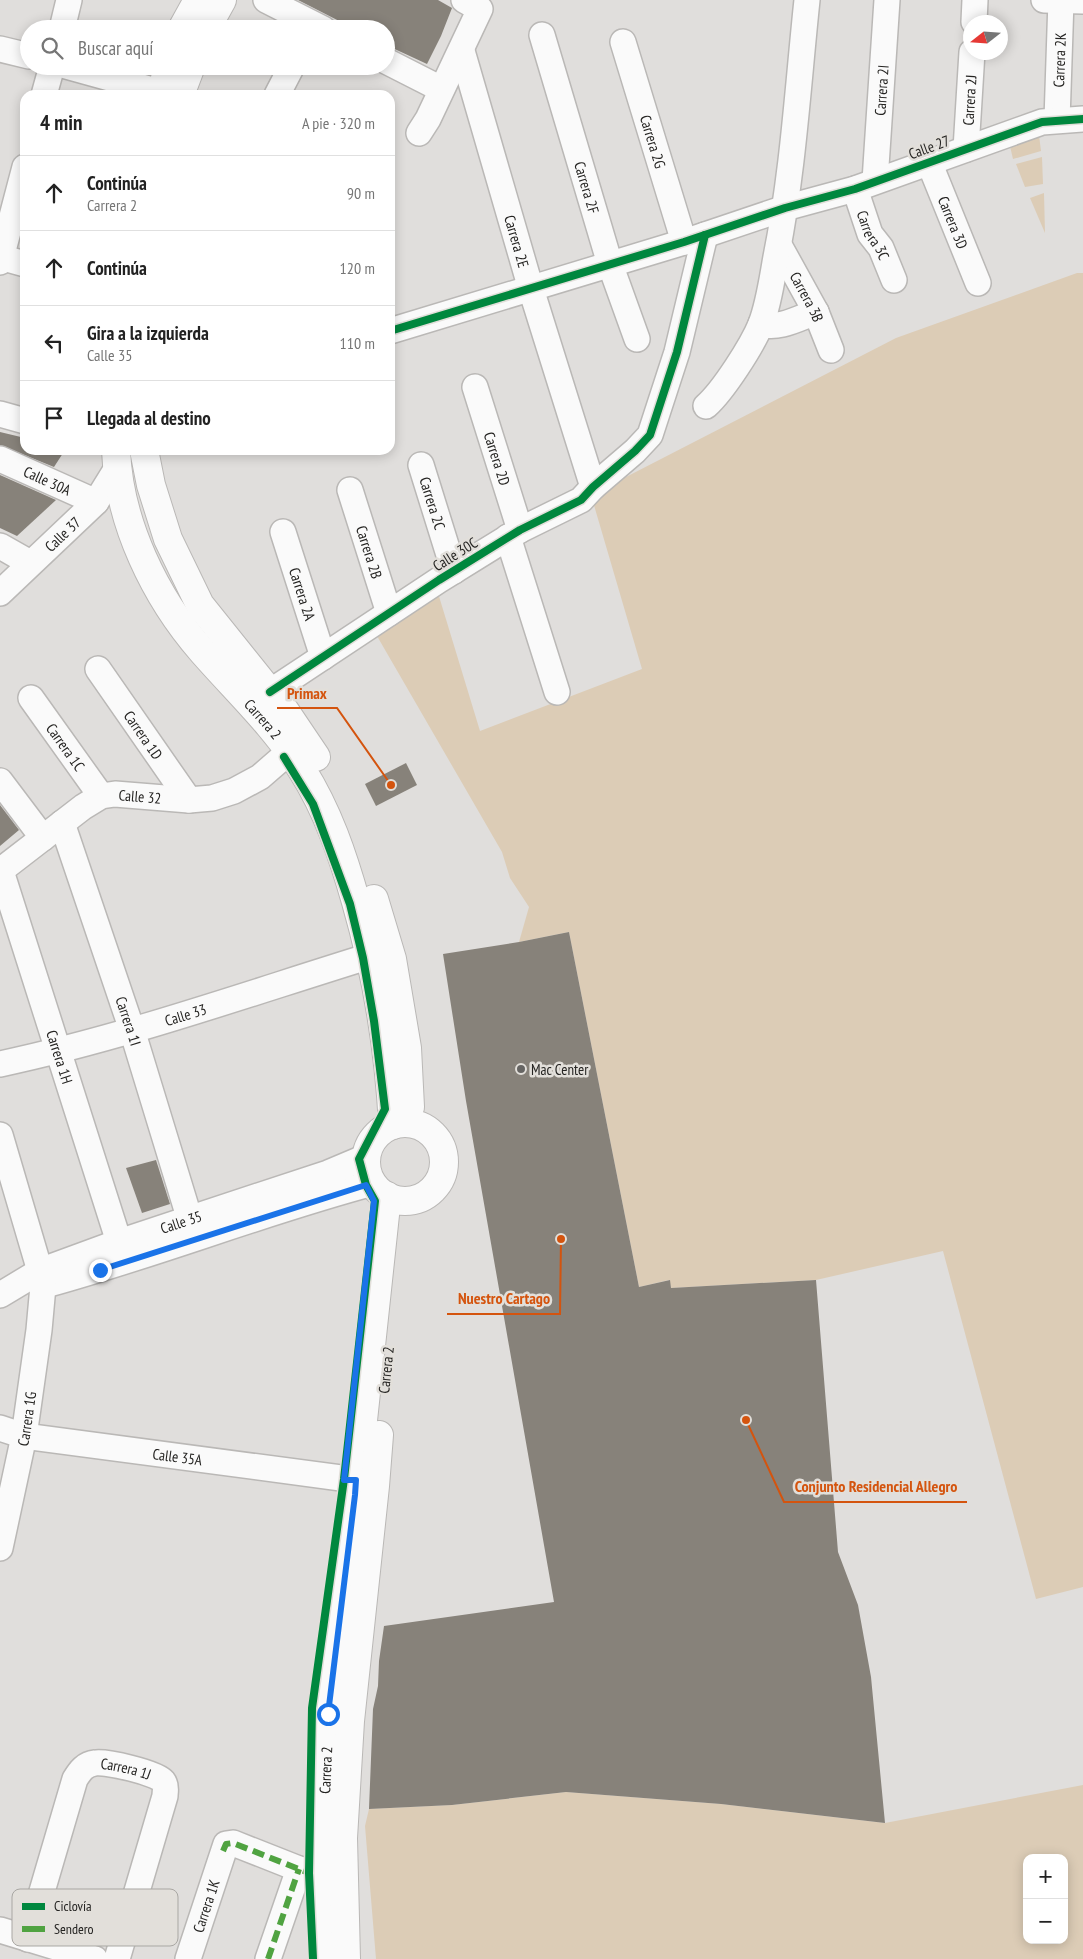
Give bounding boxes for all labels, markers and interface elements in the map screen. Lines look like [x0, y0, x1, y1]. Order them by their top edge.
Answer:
north arrow [963, 15, 1008, 60]
search box [20, 20, 395, 75]
street label: Carrera 2K [1049, 32, 1069, 88]
icon: search [38, 34, 66, 62]
text: Buscar aquí [78, 36, 153, 60]
street label: Carrera 2I [870, 64, 892, 116]
street label: Carrera 2J [958, 74, 980, 126]
text: 4 min [40, 109, 82, 136]
text: A pie · 320 m [302, 113, 375, 133]
street label: Carrera 2G [636, 113, 670, 170]
street label: Calle 27 [906, 131, 952, 163]
street label: Carrera 2F [571, 159, 604, 216]
text: Continúa [87, 171, 147, 195]
icon: ahead [40, 179, 68, 207]
text: 90 m [347, 183, 375, 203]
street label: Carrera 3D [934, 193, 973, 251]
text: Carrera 2 [87, 195, 137, 215]
street label: Carrera 3C [853, 208, 894, 263]
street label: Carrera 2E [501, 213, 534, 270]
icon: ahead [40, 254, 68, 282]
text: Continúa [87, 256, 147, 280]
text: 120 m [340, 258, 375, 278]
street label: Carrera 3B [786, 268, 828, 324]
text: Gira a la izquierda [87, 321, 209, 345]
icon: left [40, 329, 68, 357]
text: 110 m [340, 333, 375, 353]
text: Calle 35 [87, 345, 132, 365]
icon: arrive [40, 404, 68, 432]
text: Llegada al destino [87, 406, 211, 430]
street label: Carrera 2D [480, 429, 515, 488]
street label: Calle 30A [21, 461, 75, 499]
street label: Carrera 2C [416, 475, 450, 532]
street label: Calle 37 [40, 512, 84, 555]
street label: Carrera 2B [352, 523, 387, 581]
street label: Calle 30C [429, 533, 481, 575]
street label: Carrera 2A [285, 565, 320, 624]
callout: Primax [277, 677, 337, 708]
text: Primax [287, 683, 327, 703]
street label: Carrera 2 [241, 695, 286, 743]
street label: Carrera 1D [120, 707, 167, 763]
street label: Carrera 1C [42, 719, 89, 774]
street label: Calle 32 [118, 785, 162, 807]
street label: Carrera 1I [112, 994, 146, 1048]
street label: Calle 33 [162, 999, 209, 1030]
street label: Carrera 1H [43, 1028, 78, 1086]
place label: Mac Center [531, 1060, 589, 1079]
marker: Mac Center [515, 1063, 527, 1075]
street label: Calle 35 [158, 1206, 204, 1237]
route end [89, 1259, 112, 1282]
callout: Nuestro Cartago [447, 1283, 560, 1314]
text: Nuestro Cartago [458, 1288, 550, 1308]
street label: Carrera 2 [374, 1346, 398, 1394]
street label: Carrera 1G [13, 1390, 40, 1448]
street label: Calle 35A [151, 1444, 204, 1469]
callout: Conjunto Residencial Allegro [784, 1471, 967, 1502]
text: Conjunto Residencial Allegro [795, 1476, 957, 1496]
route start [317, 1703, 340, 1726]
street label: Carrera 2 [315, 1746, 336, 1794]
street label: Carrera 1J [100, 1753, 154, 1783]
map controls [1023, 1854, 1068, 1944]
button: + [1023, 1854, 1068, 1899]
street label: Carrera 1K [188, 1876, 223, 1935]
legend [12, 1889, 178, 1946]
text: Ciclovía [54, 1897, 92, 1915]
button: − [1023, 1899, 1068, 1944]
text: Sendero [54, 1920, 94, 1938]

